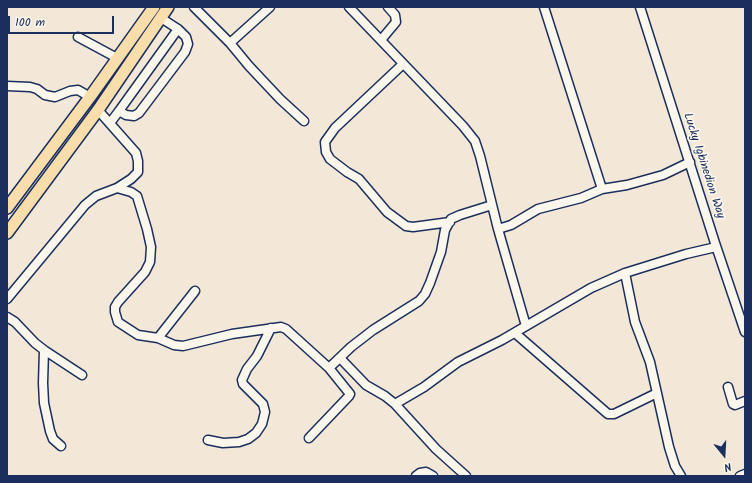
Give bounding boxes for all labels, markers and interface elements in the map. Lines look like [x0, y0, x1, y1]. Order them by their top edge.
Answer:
scale bar [10, 8, 116, 34]
text: 100 m [15, 13, 45, 32]
street label: Lucky Igbinedion Way [679, 111, 727, 221]
north arrow [704, 435, 744, 475]
text: N [722, 457, 734, 476]

